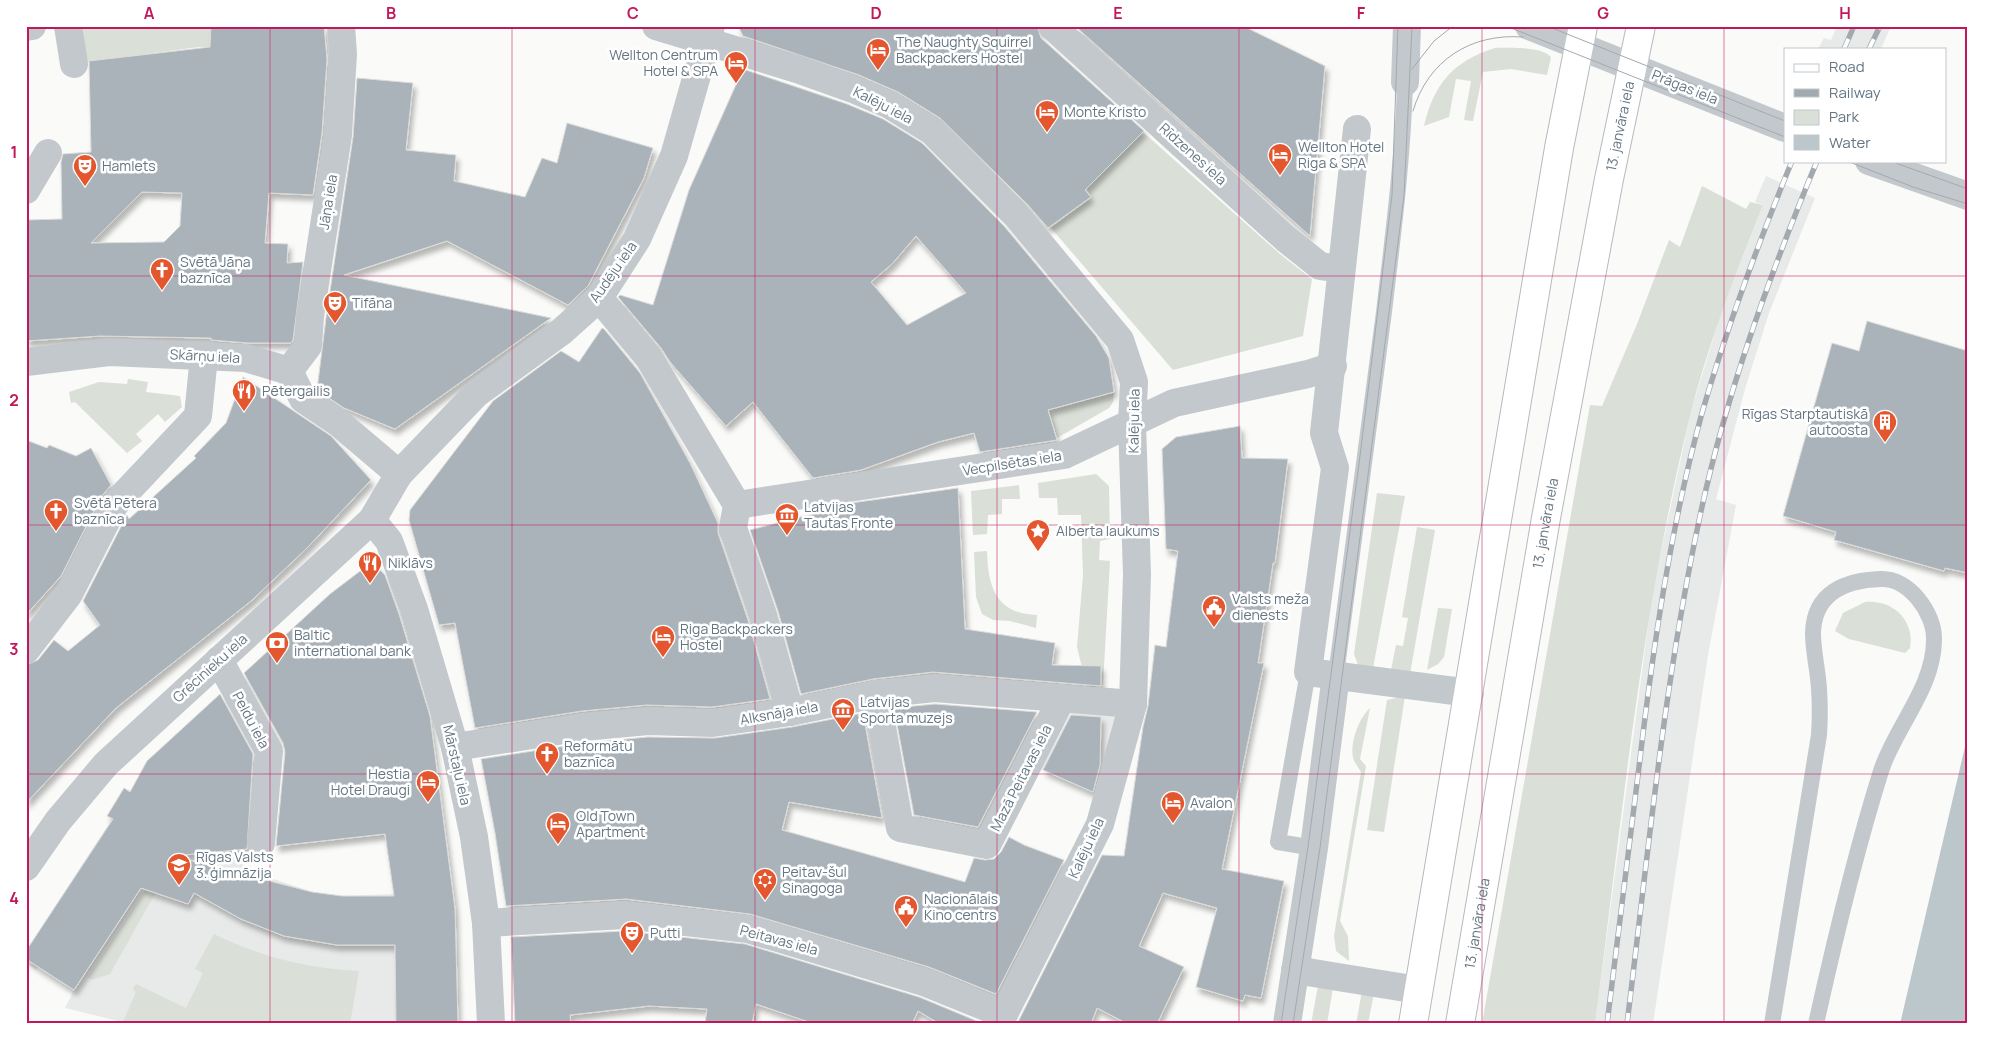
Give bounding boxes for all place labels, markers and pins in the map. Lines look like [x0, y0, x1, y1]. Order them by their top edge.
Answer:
place label: The Naughty Squirrel Backpackers Hostel [896, 32, 1031, 67]
hotel icon: The Naughty Squirrel Backpackers Hostel [865, 37, 891, 71]
place label: Wellton Centrum Hotel & SPA [609, 45, 718, 80]
hotel icon: Wellton Centrum Hotel & SPA [723, 50, 749, 84]
hotel icon: Monte Kristo [1034, 99, 1060, 133]
place label: Monte Kristo [1064, 102, 1146, 121]
place label: Wellton Hotel Riga & SPA [1298, 137, 1384, 172]
hotel icon: Wellton Hotel Riga & SPA [1267, 142, 1293, 176]
theatre icon: Hamlets [72, 153, 98, 187]
place label: Hamlets [102, 156, 156, 175]
place label: Svētā Jāņa baznīca [180, 252, 250, 287]
church icon: Svētā Jāņa baznīca [149, 257, 175, 291]
theatre icon: Tifāna [322, 290, 348, 324]
place label: Tifāna [352, 293, 392, 312]
restaurant icon: Pētergailis [231, 378, 257, 412]
place label: Pētergailis [262, 381, 330, 400]
place label: Rīgas Starptautiskā autoosta [1742, 404, 1868, 439]
building icon: Rīgas Starptautiskā autoosta [1872, 409, 1898, 443]
place label: Svētā Pētera baznīca [74, 493, 157, 528]
place label: Latvijas Tautas Fronte [804, 497, 893, 532]
church icon: Svētā Pētera baznīca [43, 498, 69, 532]
museum icon: Latvijas Tautas Fronte [774, 502, 800, 536]
place icon: Alberta laukums [1025, 518, 1051, 552]
place label: Alberta laukums [1056, 521, 1160, 540]
restaurant icon: Niklāvs [357, 550, 383, 584]
place label: Niklāvs [388, 553, 433, 572]
place label: Valsts meža dienests [1232, 589, 1309, 624]
public building icon: Valsts meža dienests [1201, 594, 1227, 628]
place label: Riga Backpackers Hostel [680, 619, 793, 654]
hotel icon: Riga Backpackers Hostel [650, 624, 676, 658]
place label: Baltic international bank [294, 625, 412, 660]
bank icon: Baltic international bank [264, 630, 290, 664]
place label: Latvijas Sporta muzejs [860, 692, 953, 727]
museum icon: Latvijas Sporta muzejs [830, 697, 856, 731]
place label: Reformātu baznīca [564, 736, 633, 771]
church icon: Reformātu baznīca [534, 741, 560, 775]
place label: Hestia Hotel Draugi [331, 764, 410, 799]
hotel icon: Hestia Hotel Draugi [415, 769, 441, 803]
hotel icon: Avalon [1160, 790, 1186, 824]
place label: Avalon [1190, 793, 1233, 812]
place label: Old Town Apartment [576, 806, 646, 841]
hotel icon: Old Town Apartment [545, 811, 571, 845]
place label: Rīgas Valsts 3. ģimnāzija [196, 847, 273, 882]
school or university icon: Rīgas Valsts 3. ģimnāzija [166, 852, 192, 886]
place label: Peitav-šul Sinagoga [782, 862, 847, 897]
synagogue icon: Peitav-šul Sinagoga [752, 867, 778, 901]
place label: Nacionālais Kino centrs [924, 889, 998, 924]
public building icon: Nacionālais Kino centrs [893, 894, 919, 928]
theatre icon: Putti [619, 920, 645, 954]
place label: Putti [650, 923, 680, 942]

